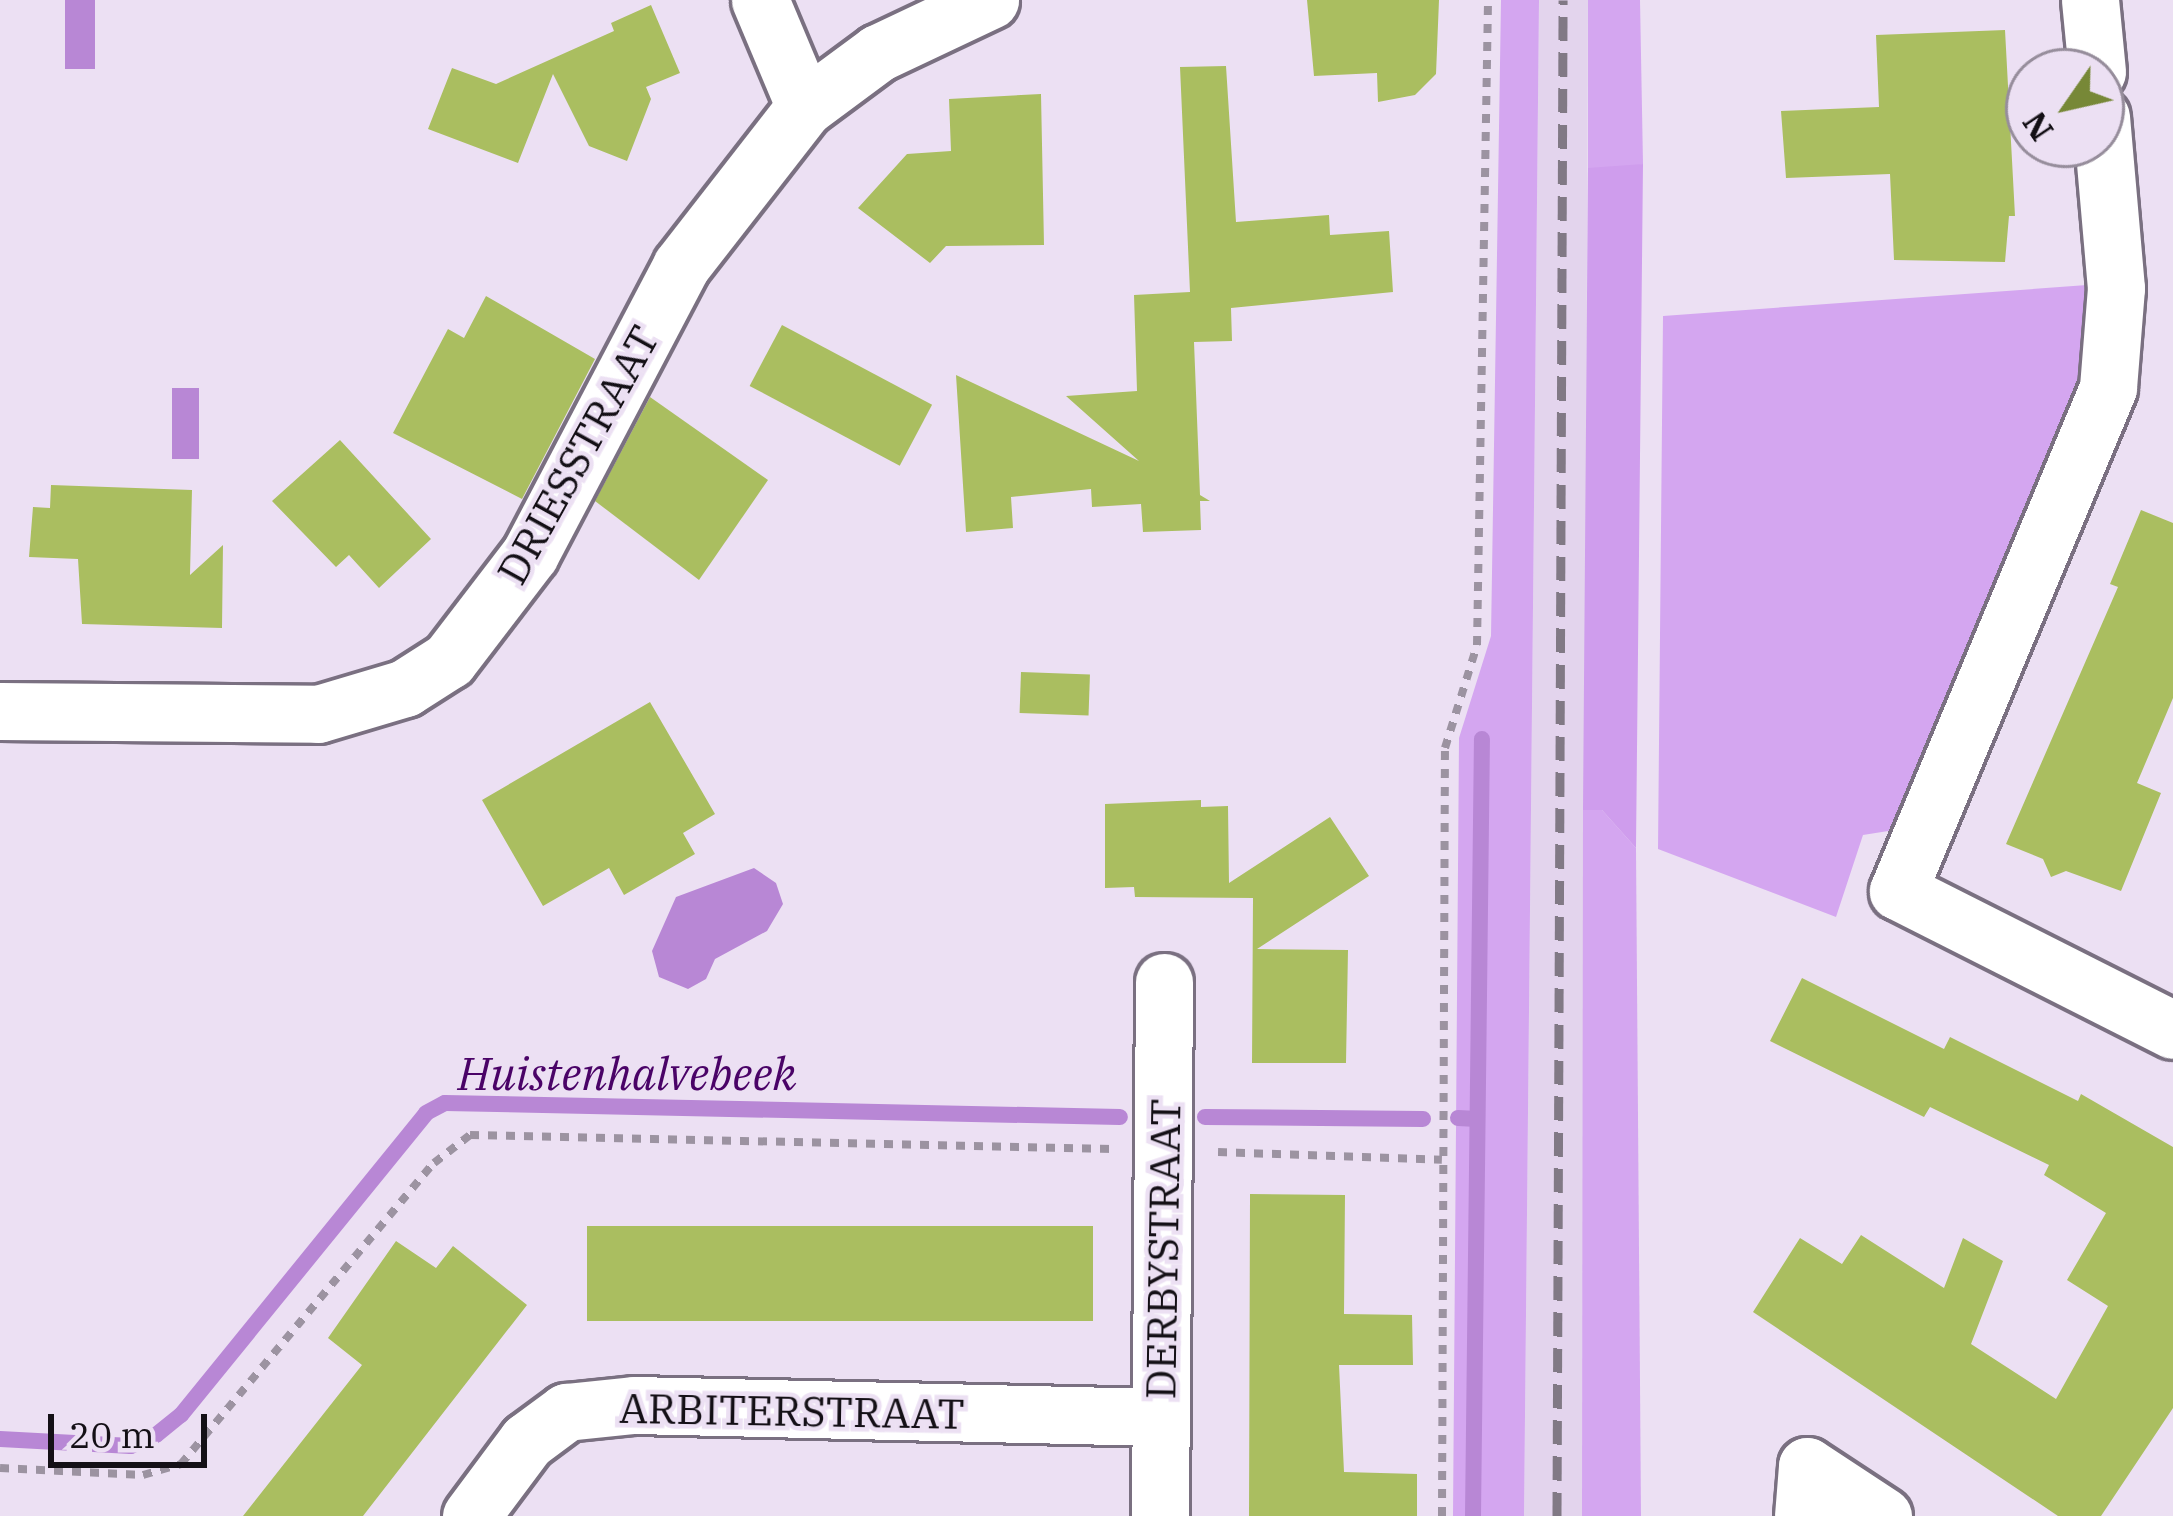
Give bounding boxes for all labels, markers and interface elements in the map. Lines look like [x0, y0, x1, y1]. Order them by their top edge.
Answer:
north arrow [2005, 48, 2125, 168]
text: N [2012, 104, 2062, 150]
street label: DRIESSTRAAT [486, 317, 670, 593]
water label: Huistenhalvebeek [458, 1047, 796, 1101]
street label: DERBYSTRAAT [1135, 1098, 1191, 1400]
street label: ARBITERSTRAAT [619, 1383, 965, 1439]
scale bar [54, 1390, 213, 1464]
text: 20 m [69, 1411, 155, 1458]

